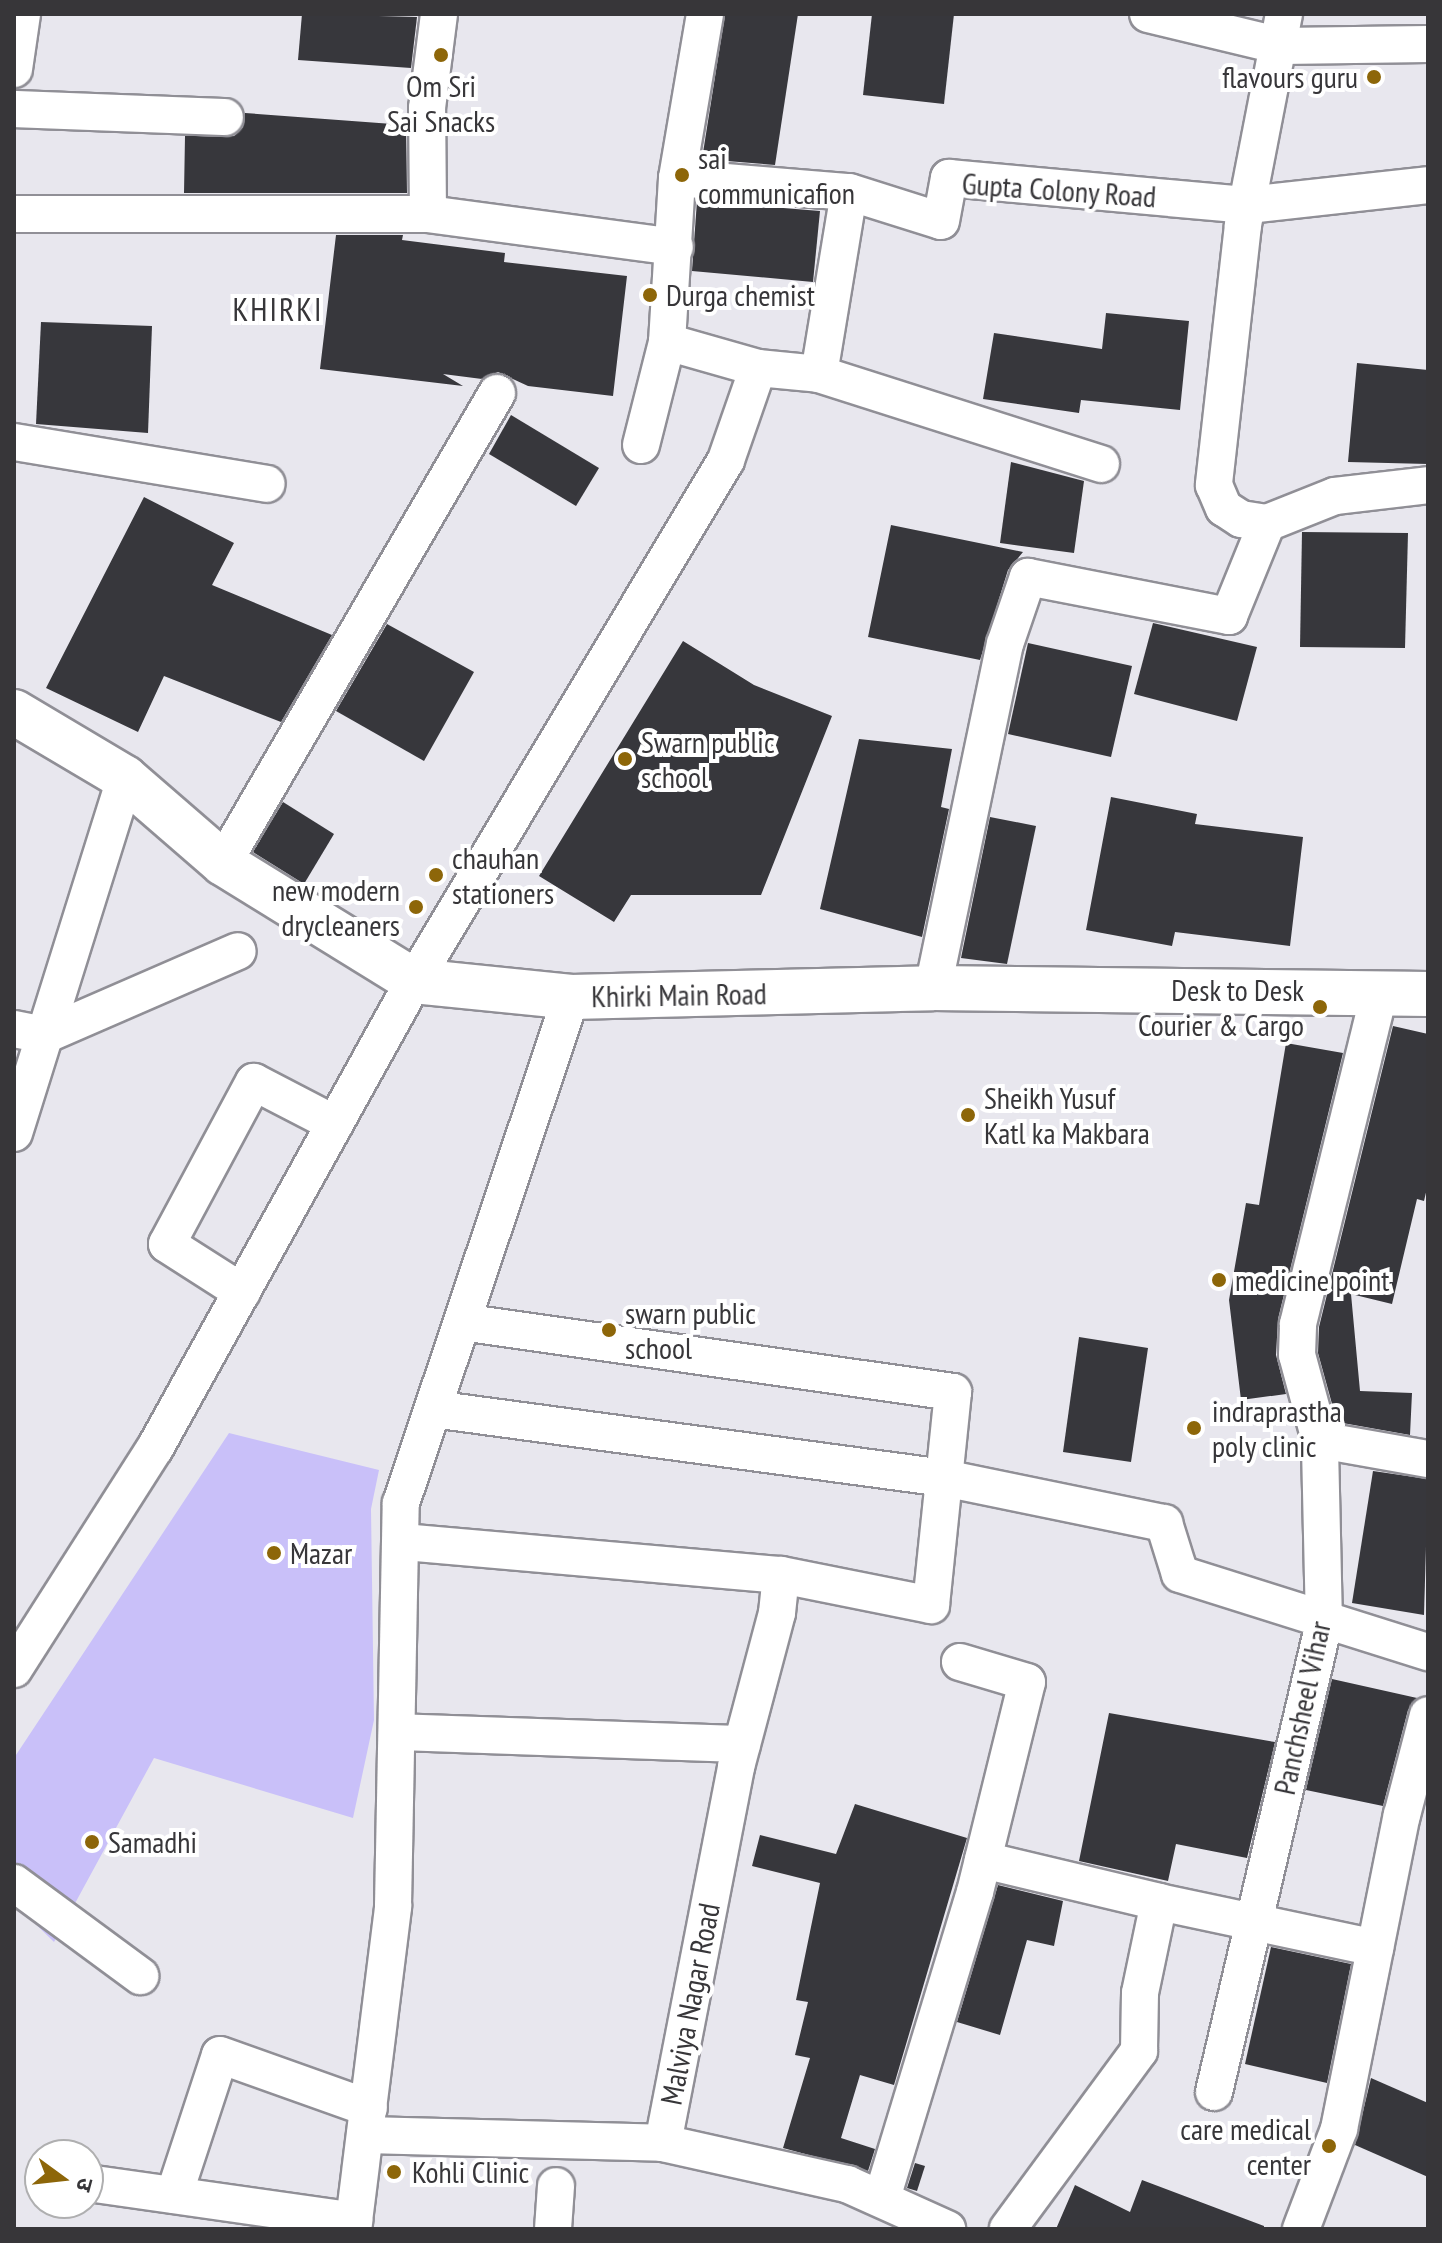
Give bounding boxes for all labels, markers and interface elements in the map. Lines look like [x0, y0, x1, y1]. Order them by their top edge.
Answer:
marker: Om Sri Sai Snacks [432, 46, 450, 64]
place label: flavours guru [1222, 59, 1358, 95]
place label: Om Sri Sai Snacks [387, 68, 495, 138]
marker: flavours guru [1365, 68, 1383, 86]
place label: sai communicafion [698, 140, 855, 210]
street label: Gupta Colony Road [960, 165, 1158, 215]
marker: sai communicafion [673, 166, 691, 184]
place label: Durga chemist [666, 277, 815, 313]
marker: Durga chemist [641, 286, 659, 304]
district label: KHIRKI [233, 290, 323, 328]
place label: Swarn public school [641, 724, 775, 794]
marker: Swarn public school [616, 750, 634, 768]
place label: chauhan stationers [452, 840, 554, 910]
marker: chauhan stationers [427, 866, 445, 884]
place label: new modern drycleaners [271, 872, 400, 942]
marker: new modern drycleaners [407, 898, 425, 916]
place label: Desk to Desk Courier & Cargo [1138, 972, 1304, 1042]
street label: Khirki Main Road [591, 975, 767, 1015]
marker: Desk to Desk Courier & Cargo [1311, 998, 1329, 1016]
place label: Sheikh Yusuf Katl ka Makbara [984, 1080, 1150, 1150]
marker: Sheikh Yusuf Katl ka Makbara [959, 1106, 977, 1124]
place label: medicine point [1235, 1262, 1389, 1298]
marker: medicine point [1210, 1271, 1228, 1289]
place label: swarn public school [625, 1295, 756, 1366]
marker: swarn public school [600, 1321, 618, 1339]
place label: indraprastha poly clinic [1212, 1393, 1342, 1464]
marker: indraprastha poly clinic [1183, 1417, 1205, 1439]
place label: Mazar [290, 1535, 352, 1571]
marker: Mazar [265, 1544, 283, 1562]
street label: Panchsheel Vihar [1266, 1618, 1338, 1798]
place label: Samadhi [108, 1824, 197, 1860]
marker: Samadhi [83, 1833, 101, 1851]
street label: Malviya Nagar Road [653, 1900, 727, 2108]
place label: care medical center [1180, 2111, 1311, 2182]
marker: care medical center [1318, 2135, 1340, 2157]
north arrow [24, 2139, 104, 2219]
place label: Kohli Clinic [412, 2154, 529, 2190]
marker: Kohli Clinic [383, 2161, 405, 2183]
text: उ [70, 2175, 100, 2195]

